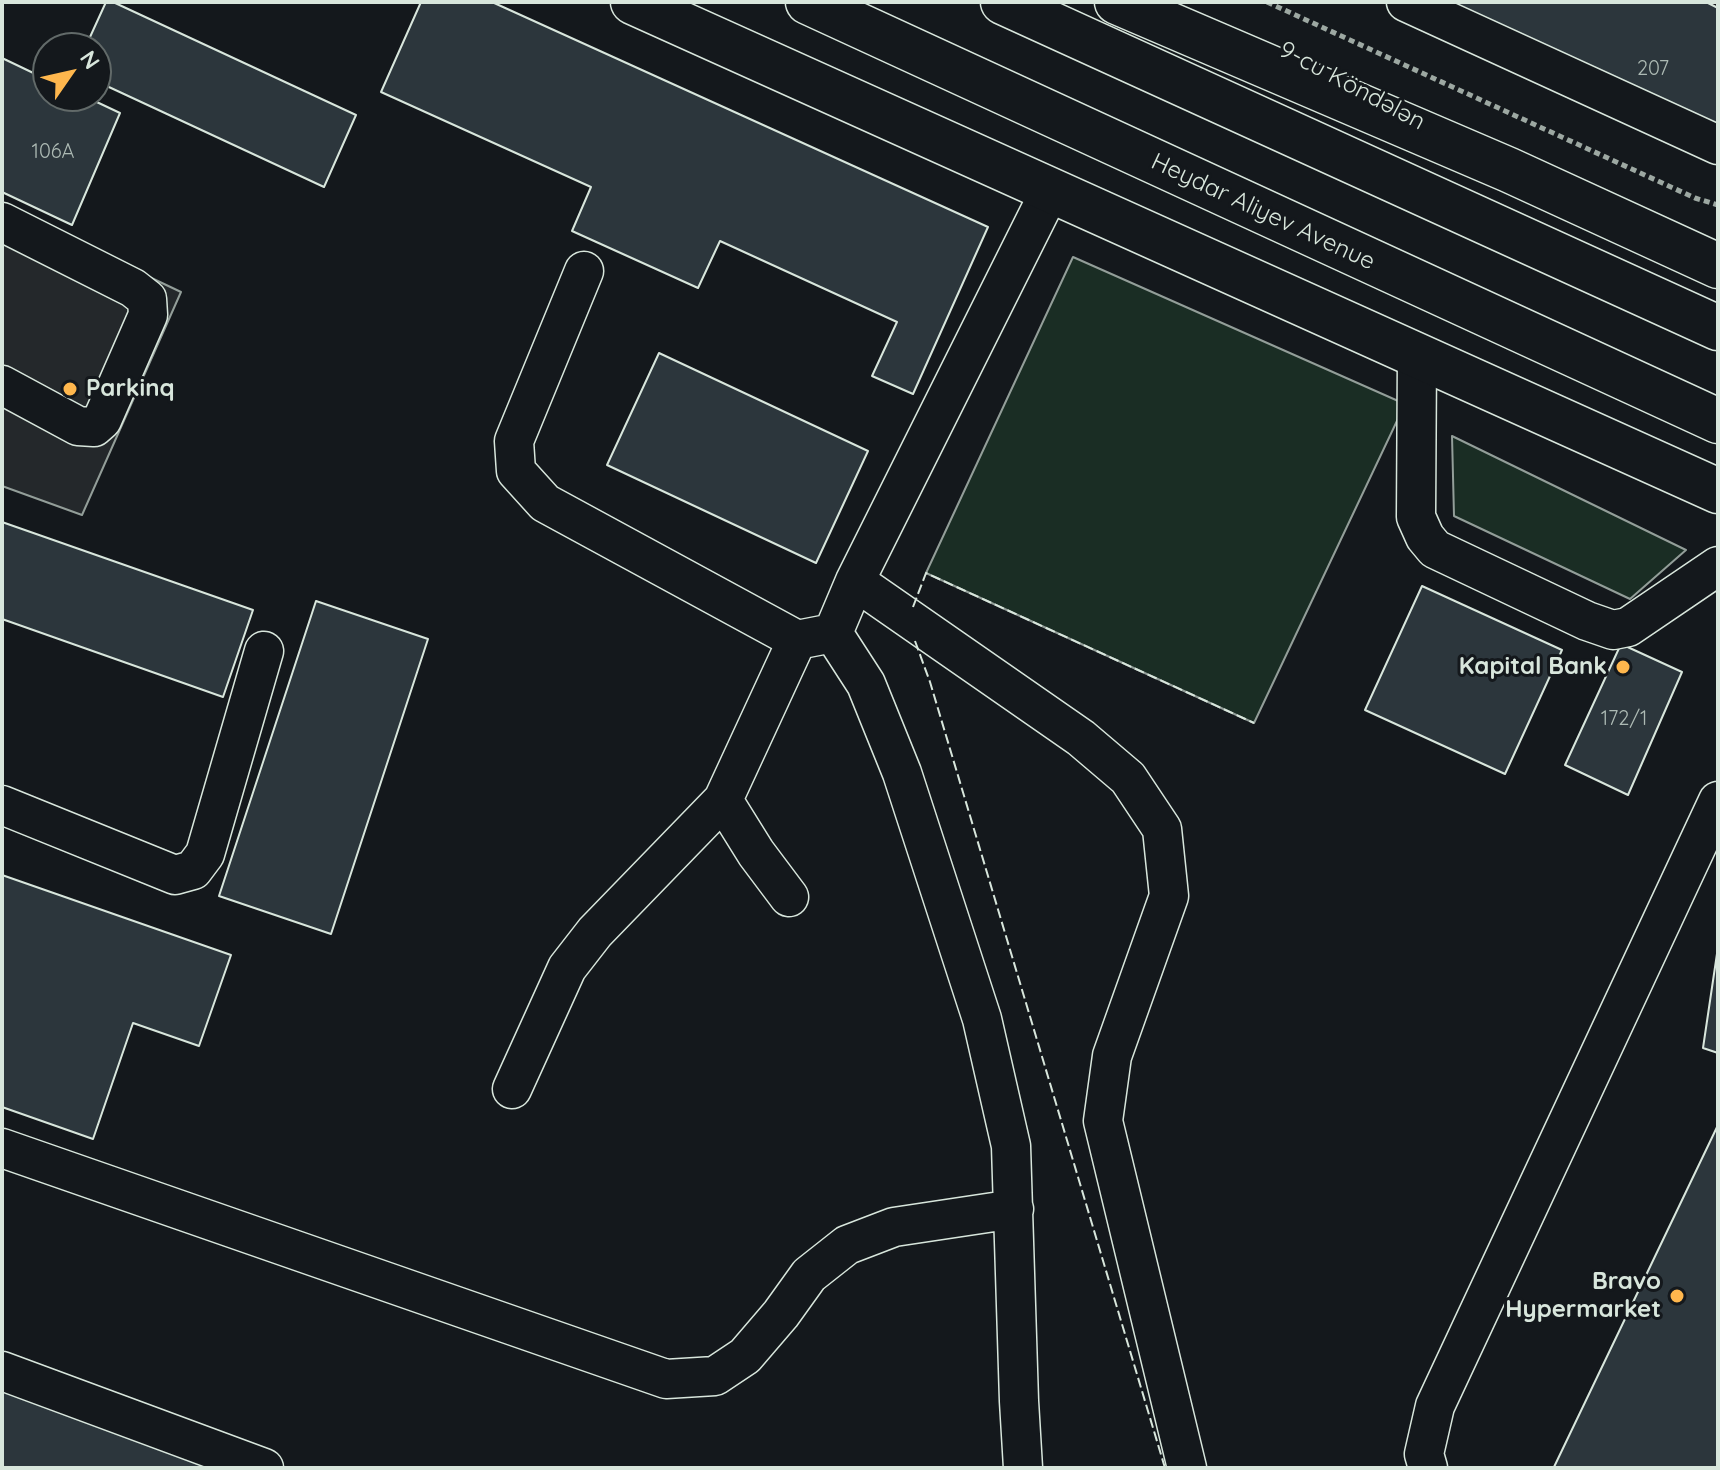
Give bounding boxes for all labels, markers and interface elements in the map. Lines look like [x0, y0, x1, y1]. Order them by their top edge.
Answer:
north arrow [32, 32, 112, 112]
street label: 9-cu Köndələn [1274, 35, 1430, 137]
text: N [74, 45, 106, 74]
house number: 207 [1637, 57, 1669, 81]
house number: 106A [32, 140, 74, 164]
street label: Heydar Aliyev Avenue [1147, 147, 1379, 277]
place label: Parkinq [86, 375, 175, 403]
marker: Parkinq [61, 380, 79, 398]
place label: Kapital Bank [1459, 653, 1607, 681]
marker: Kapital Bank [1614, 658, 1632, 676]
house number: 172/1 [1601, 707, 1647, 731]
place label: Bravo Hypermarket [1505, 1268, 1661, 1324]
marker: Bravo Hypermarket [1668, 1287, 1686, 1305]

